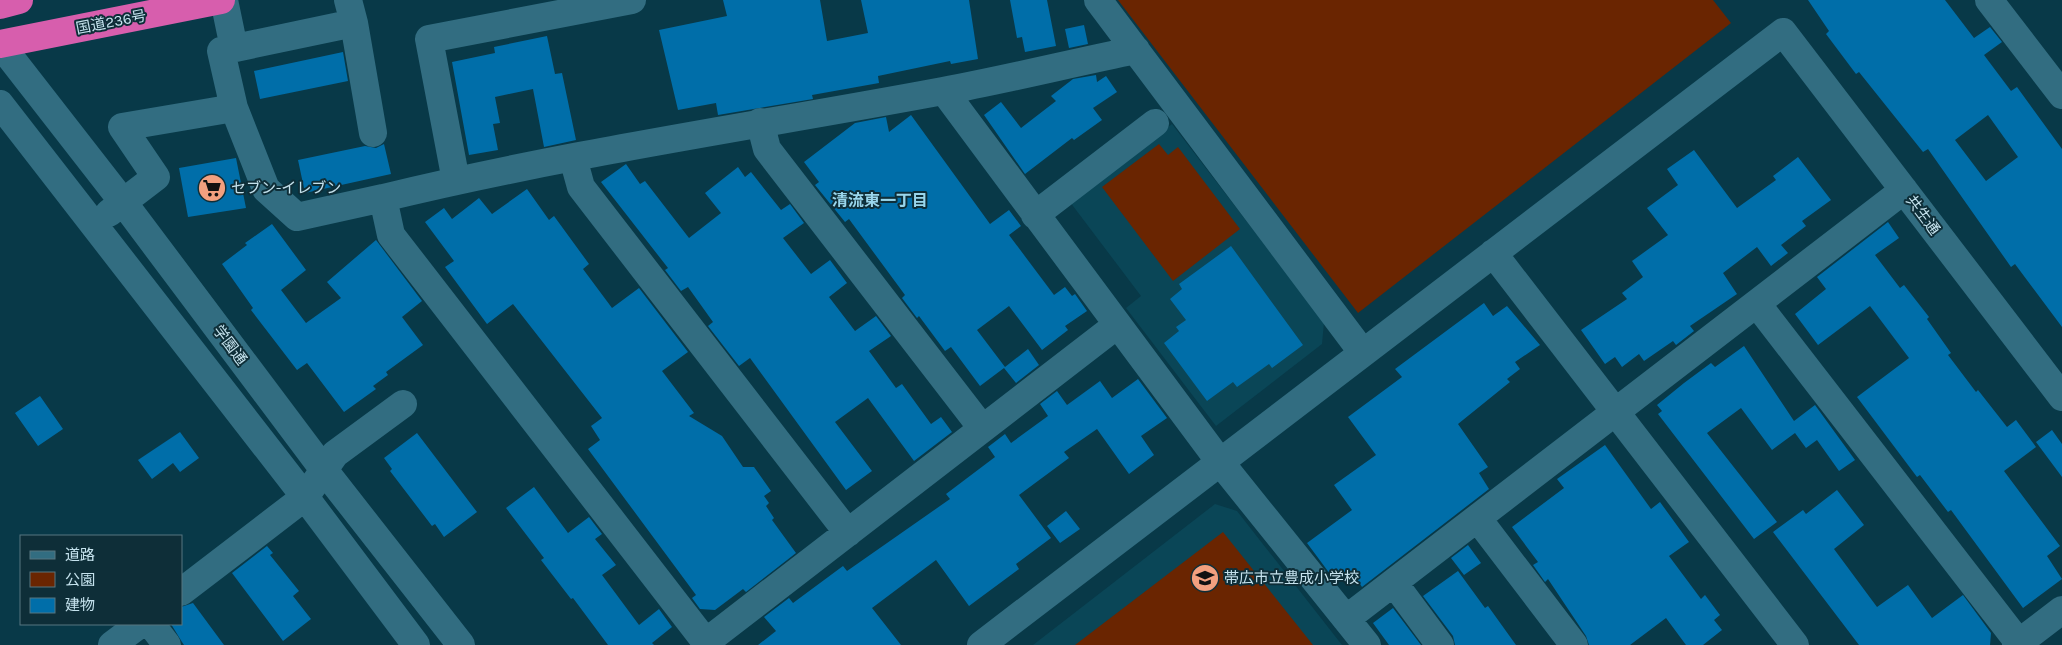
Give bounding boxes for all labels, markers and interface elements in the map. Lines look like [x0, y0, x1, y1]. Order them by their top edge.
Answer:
street label: 国道236号 [74, 6, 148, 38]
supermarket icon: セブン-イレブン [197, 173, 227, 203]
place label: セブン-イレブン [231, 179, 341, 197]
district label: 清流東一丁目 [832, 191, 928, 210]
street label: 共生通 [1902, 192, 1944, 238]
street label: 学園通 [209, 322, 251, 368]
legend [20, 535, 182, 625]
text: 道路 [65, 546, 95, 564]
school or university icon: 帯広市立豊成小学校 [1190, 563, 1220, 593]
place label: 帯広市立豊成小学校 [1224, 569, 1359, 587]
text: 公園 [65, 571, 95, 589]
text: 建物 [65, 596, 95, 614]

